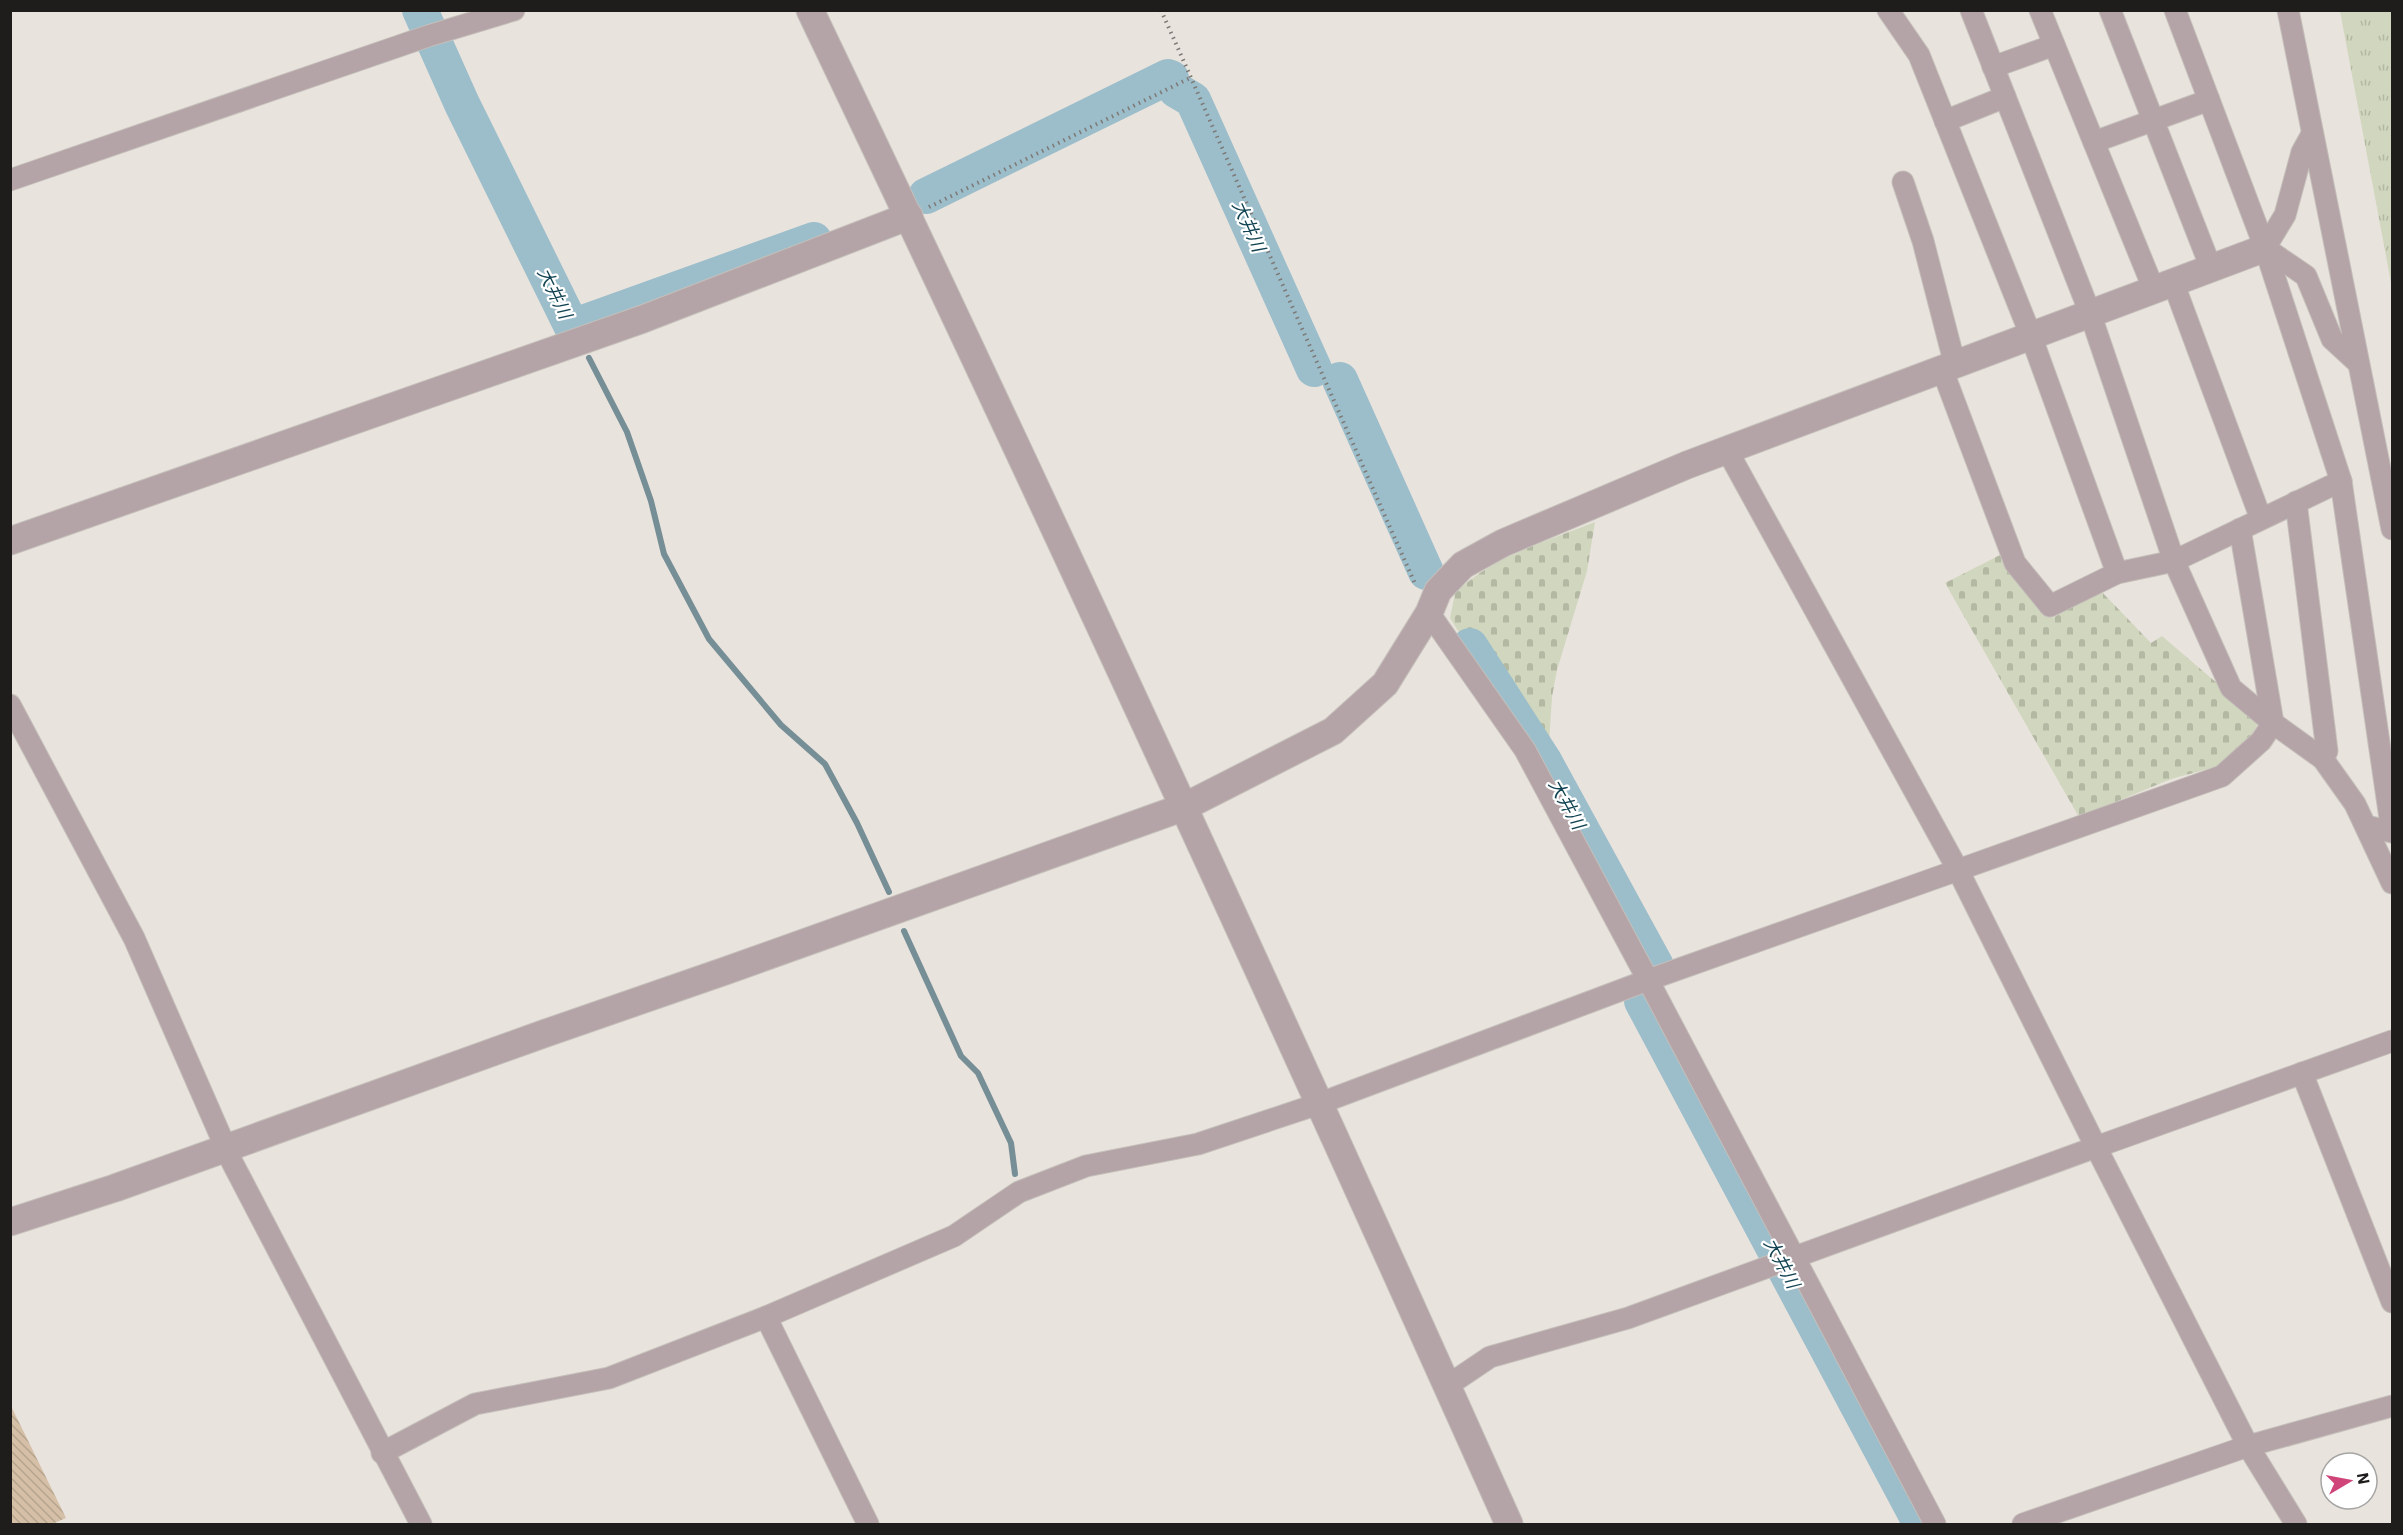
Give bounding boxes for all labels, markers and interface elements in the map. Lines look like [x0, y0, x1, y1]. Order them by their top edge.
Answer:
water label: 大井川 [1228, 197, 1271, 257]
water label: 大井川 [533, 264, 578, 324]
water label: 大井川 [1544, 775, 1591, 835]
water label: 大井川 [1759, 1234, 1806, 1294]
north arrow [2319, 1451, 2379, 1511]
text: N [2353, 1471, 2375, 1486]

